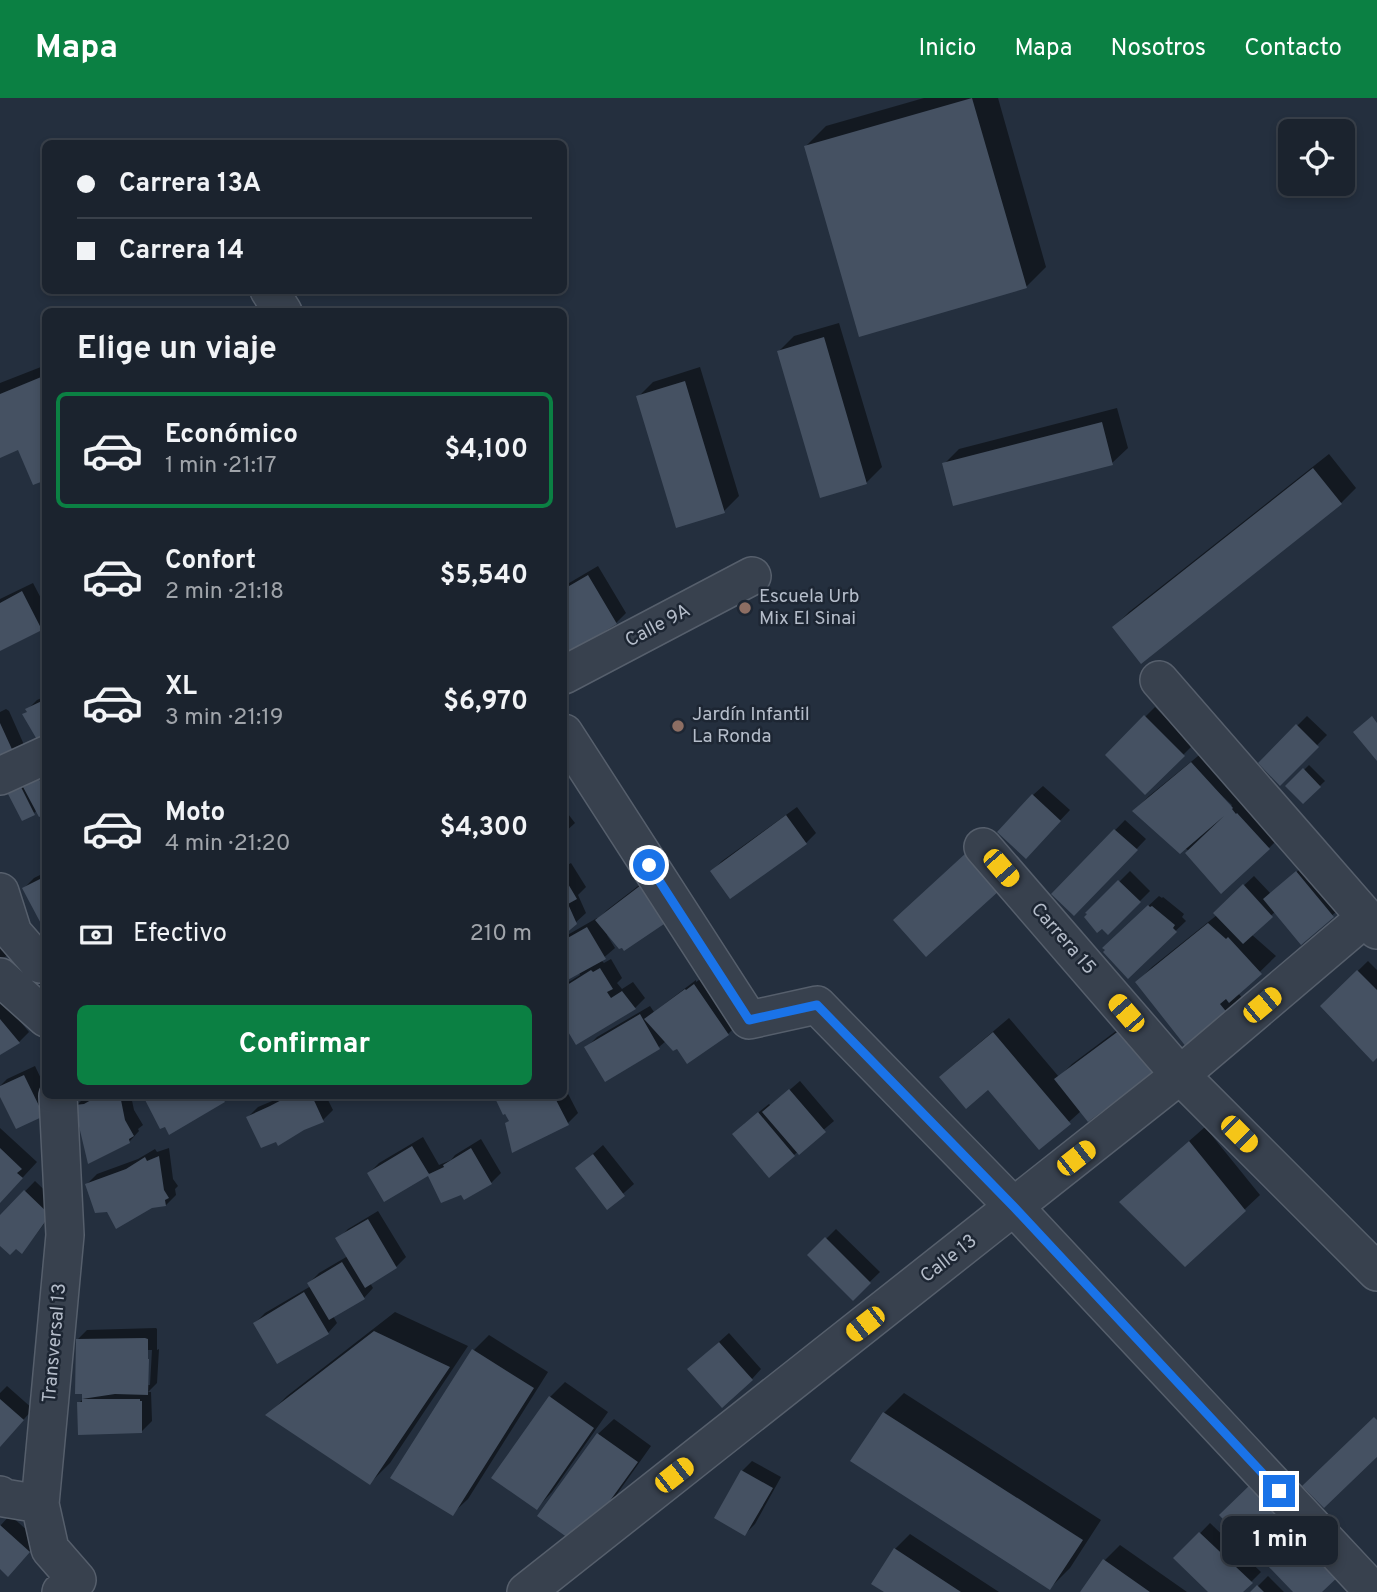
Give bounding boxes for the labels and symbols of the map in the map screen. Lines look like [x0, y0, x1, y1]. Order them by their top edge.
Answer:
place label: Escuela Urb Mix El Sinai [759, 585, 859, 631]
street label: Calle 9A [621, 599, 695, 653]
marker: Escuela Urb Mix El Sinai [737, 600, 753, 616]
place label: Jardín Infantil La Ronda [692, 703, 810, 749]
marker: Jardín Infantil La Ronda [670, 718, 686, 734]
car [980, 845, 1023, 891]
route start [633, 849, 665, 881]
street label: Carrera 15 [1025, 898, 1101, 980]
car [1240, 983, 1285, 1027]
car [1105, 990, 1148, 1036]
car [1217, 1112, 1262, 1156]
car [1053, 1137, 1100, 1179]
street label: Calle 13 [916, 1229, 982, 1289]
street label: Transversal 13 [38, 1282, 72, 1404]
car [842, 1303, 889, 1345]
car [651, 1454, 698, 1496]
route end [1263, 1475, 1295, 1507]
callout: 1 min [1221, 1516, 1337, 1564]

